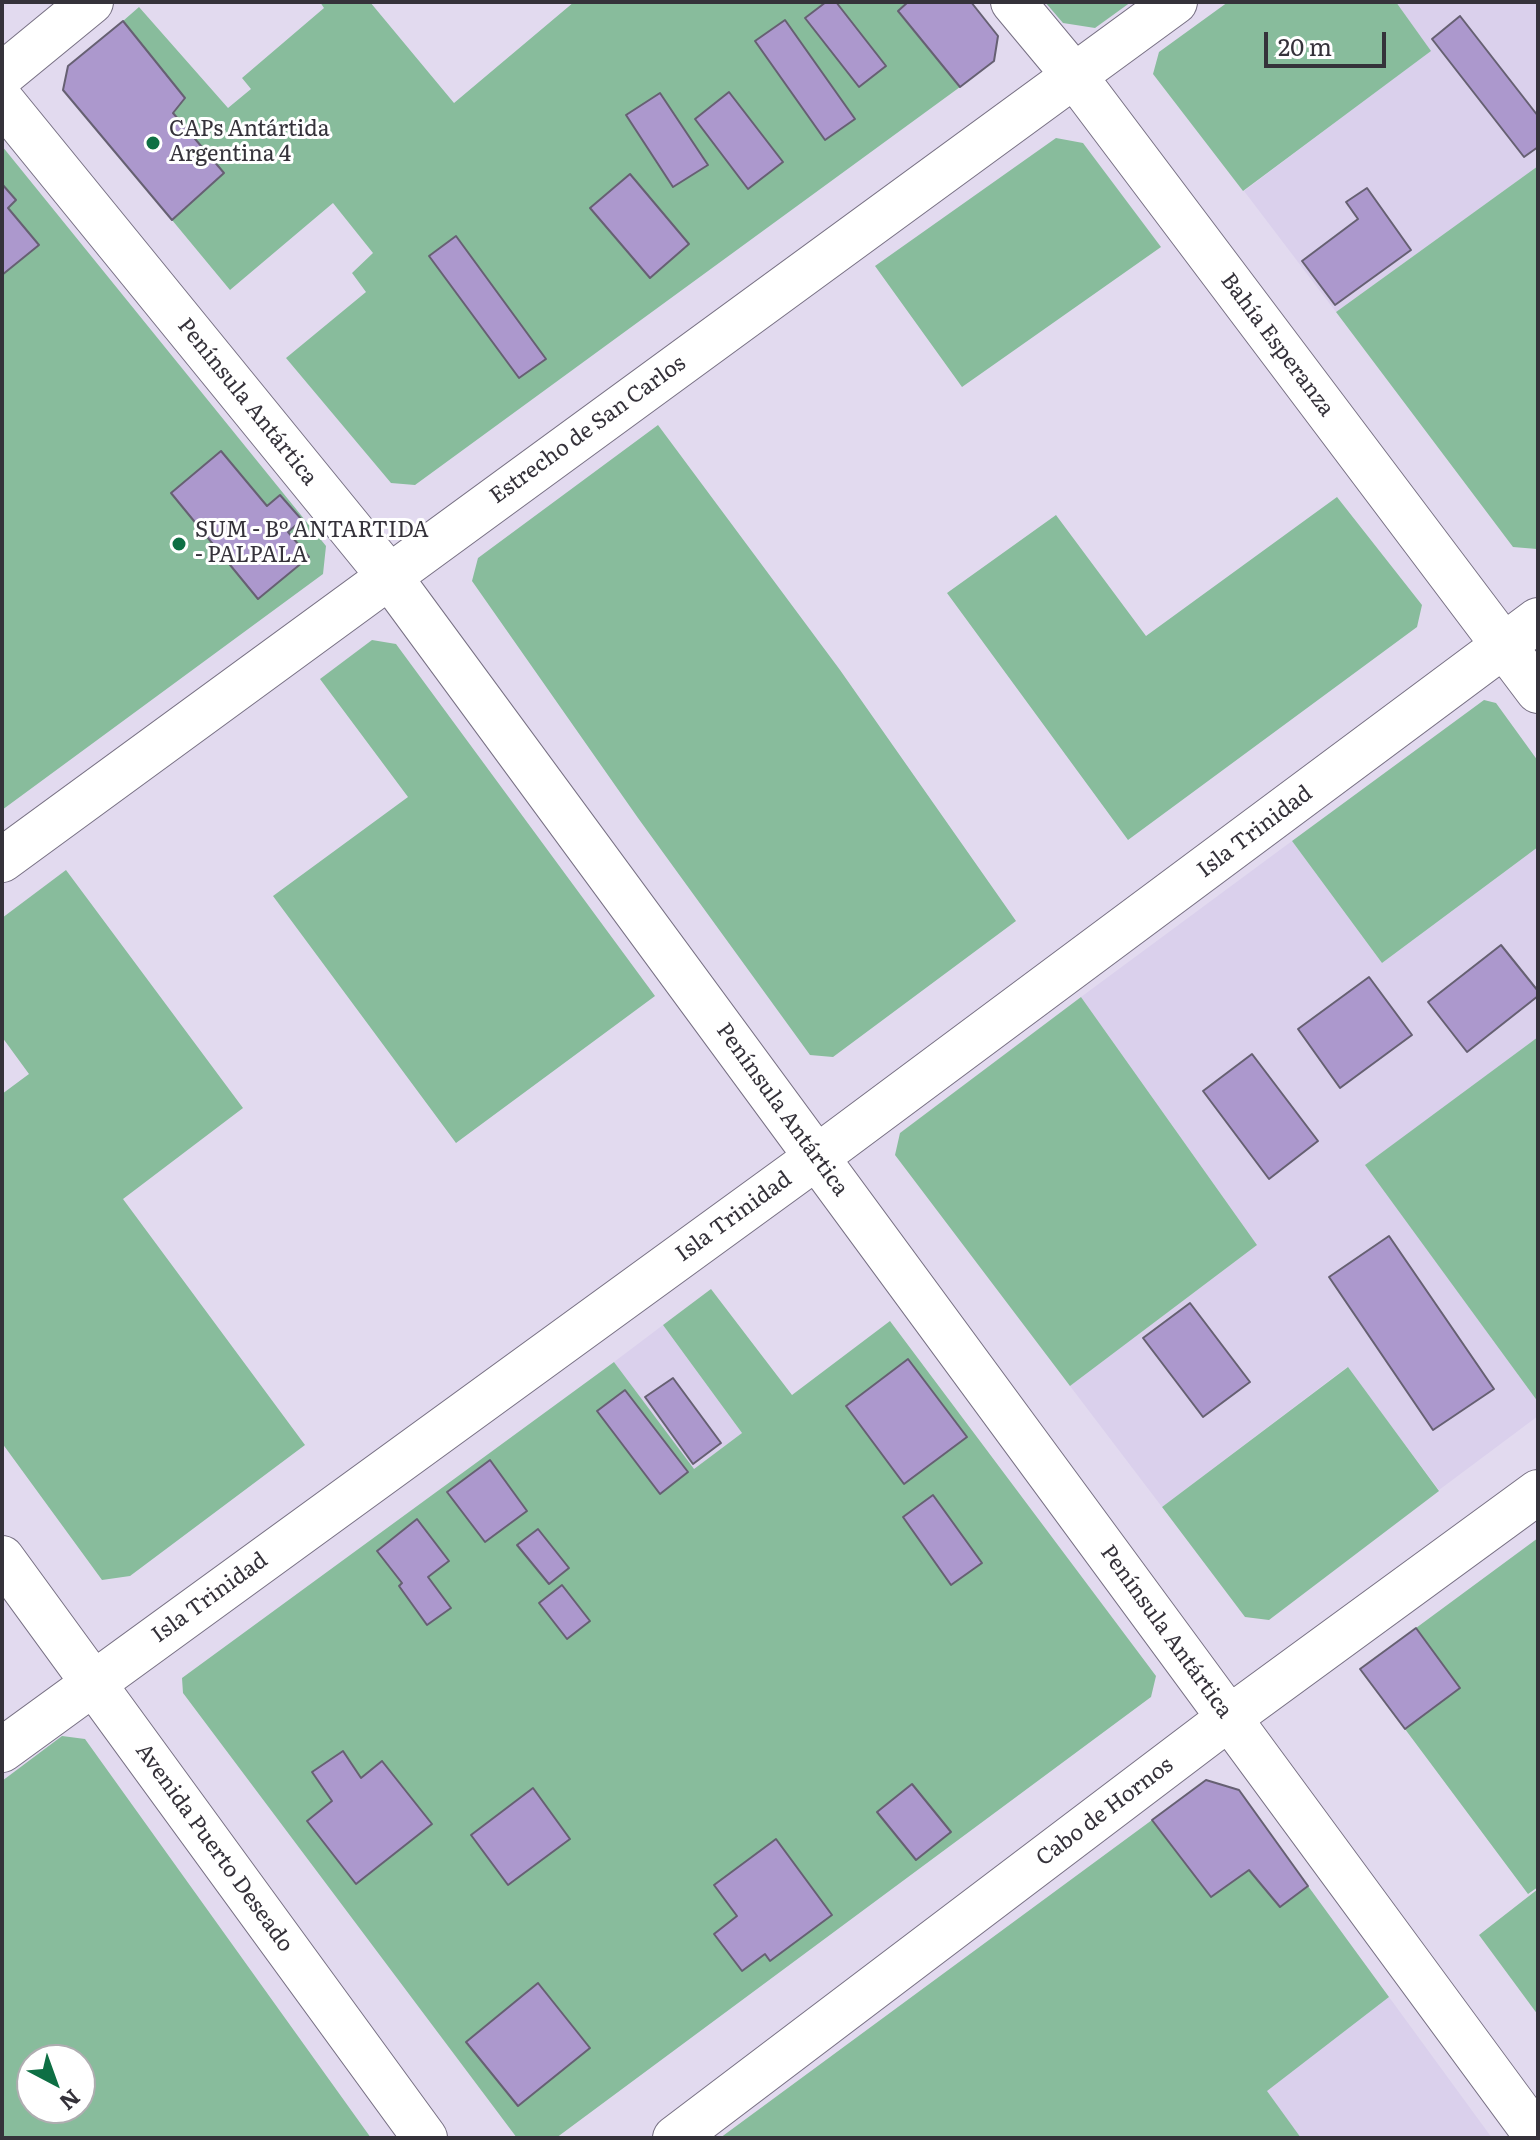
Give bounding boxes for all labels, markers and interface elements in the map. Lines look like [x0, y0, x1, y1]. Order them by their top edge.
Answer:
scale bar [1268, 16, 1390, 66]
text: 20 m [1278, 28, 1332, 63]
place label: CAPs Antártida Argentina 4 [169, 117, 330, 168]
marker: CAPs Antártida Argentina 4 [144, 134, 162, 152]
street label: Bahía Esperanza [1215, 268, 1339, 422]
street label: Península Antártica [171, 313, 323, 491]
street label: Estrecho de San Carlos [485, 350, 691, 510]
place label: SUM - Bº ANTARTIDA - PALPALA [195, 518, 429, 570]
marker: SUM - Bº ANTARTIDA - PALPALA [170, 535, 188, 553]
street label: Isla Trinidad [1193, 780, 1317, 884]
street label: Península Antártica [710, 1018, 854, 1202]
street label: Isla Trinidad [671, 1166, 797, 1268]
street label: Península Antártica [1094, 1540, 1238, 1724]
street label: Isla Trinidad [147, 1547, 273, 1649]
street label: Avenida Puerto Deseado [129, 1739, 299, 1957]
street label: Cabo de Hornos [1031, 1752, 1179, 1872]
north arrow [16, 2044, 96, 2124]
text: N [53, 2082, 89, 2119]

